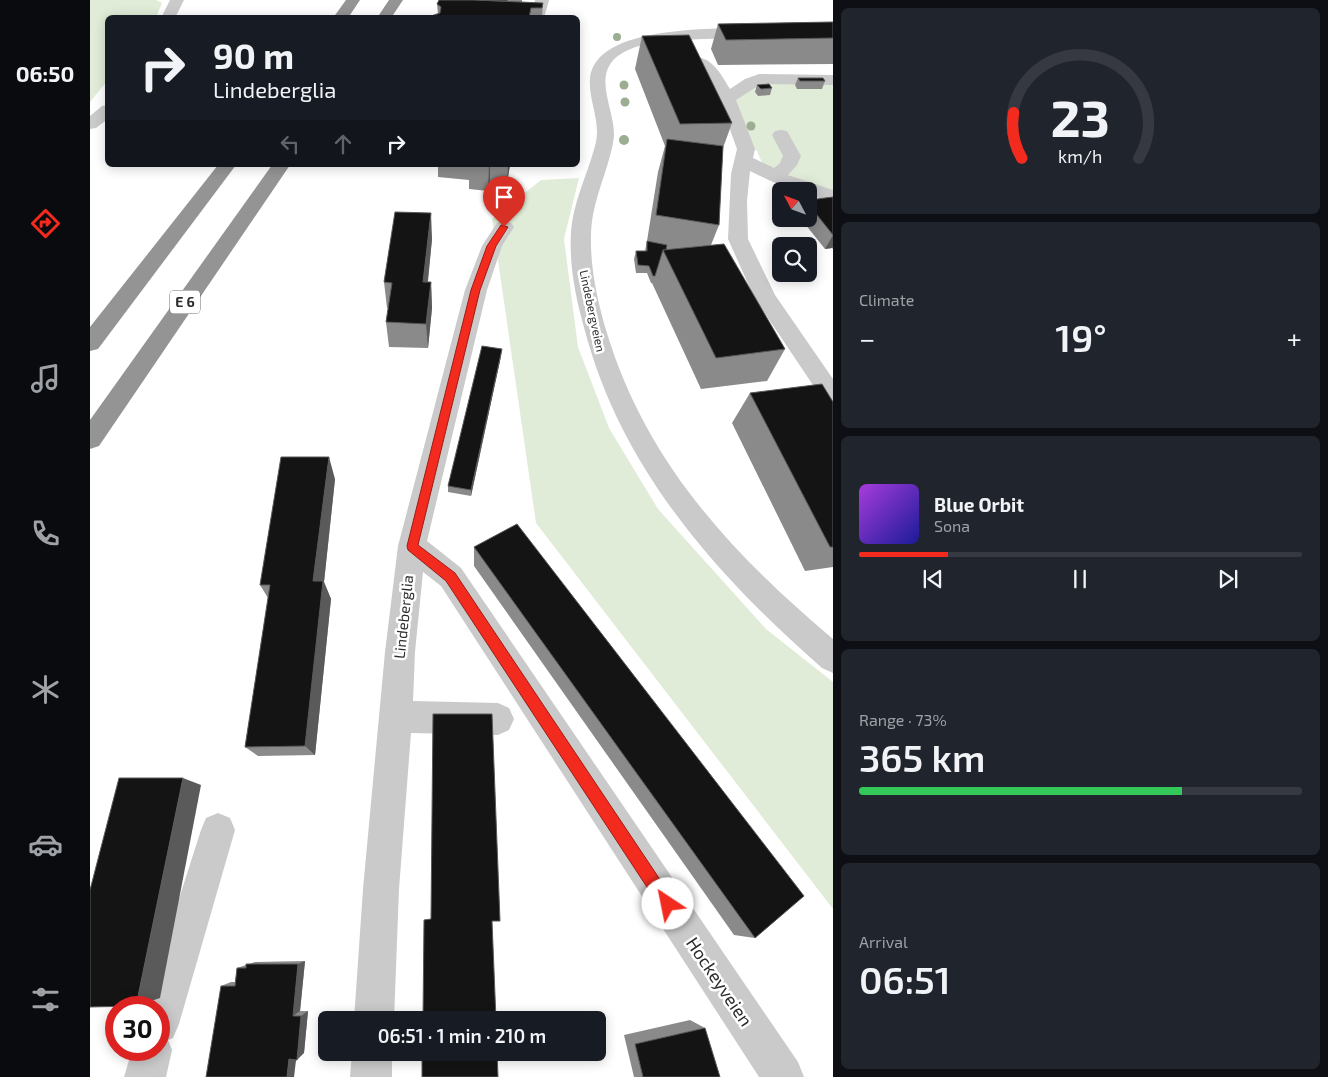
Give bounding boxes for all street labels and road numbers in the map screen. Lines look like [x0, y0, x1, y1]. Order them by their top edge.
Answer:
street label: Lindebergveien [577, 269, 608, 353]
road number: E 6 [170, 290, 200, 314]
street label: Lindeberglia [390, 574, 416, 660]
street label: Hockeyveien [682, 933, 758, 1030]

